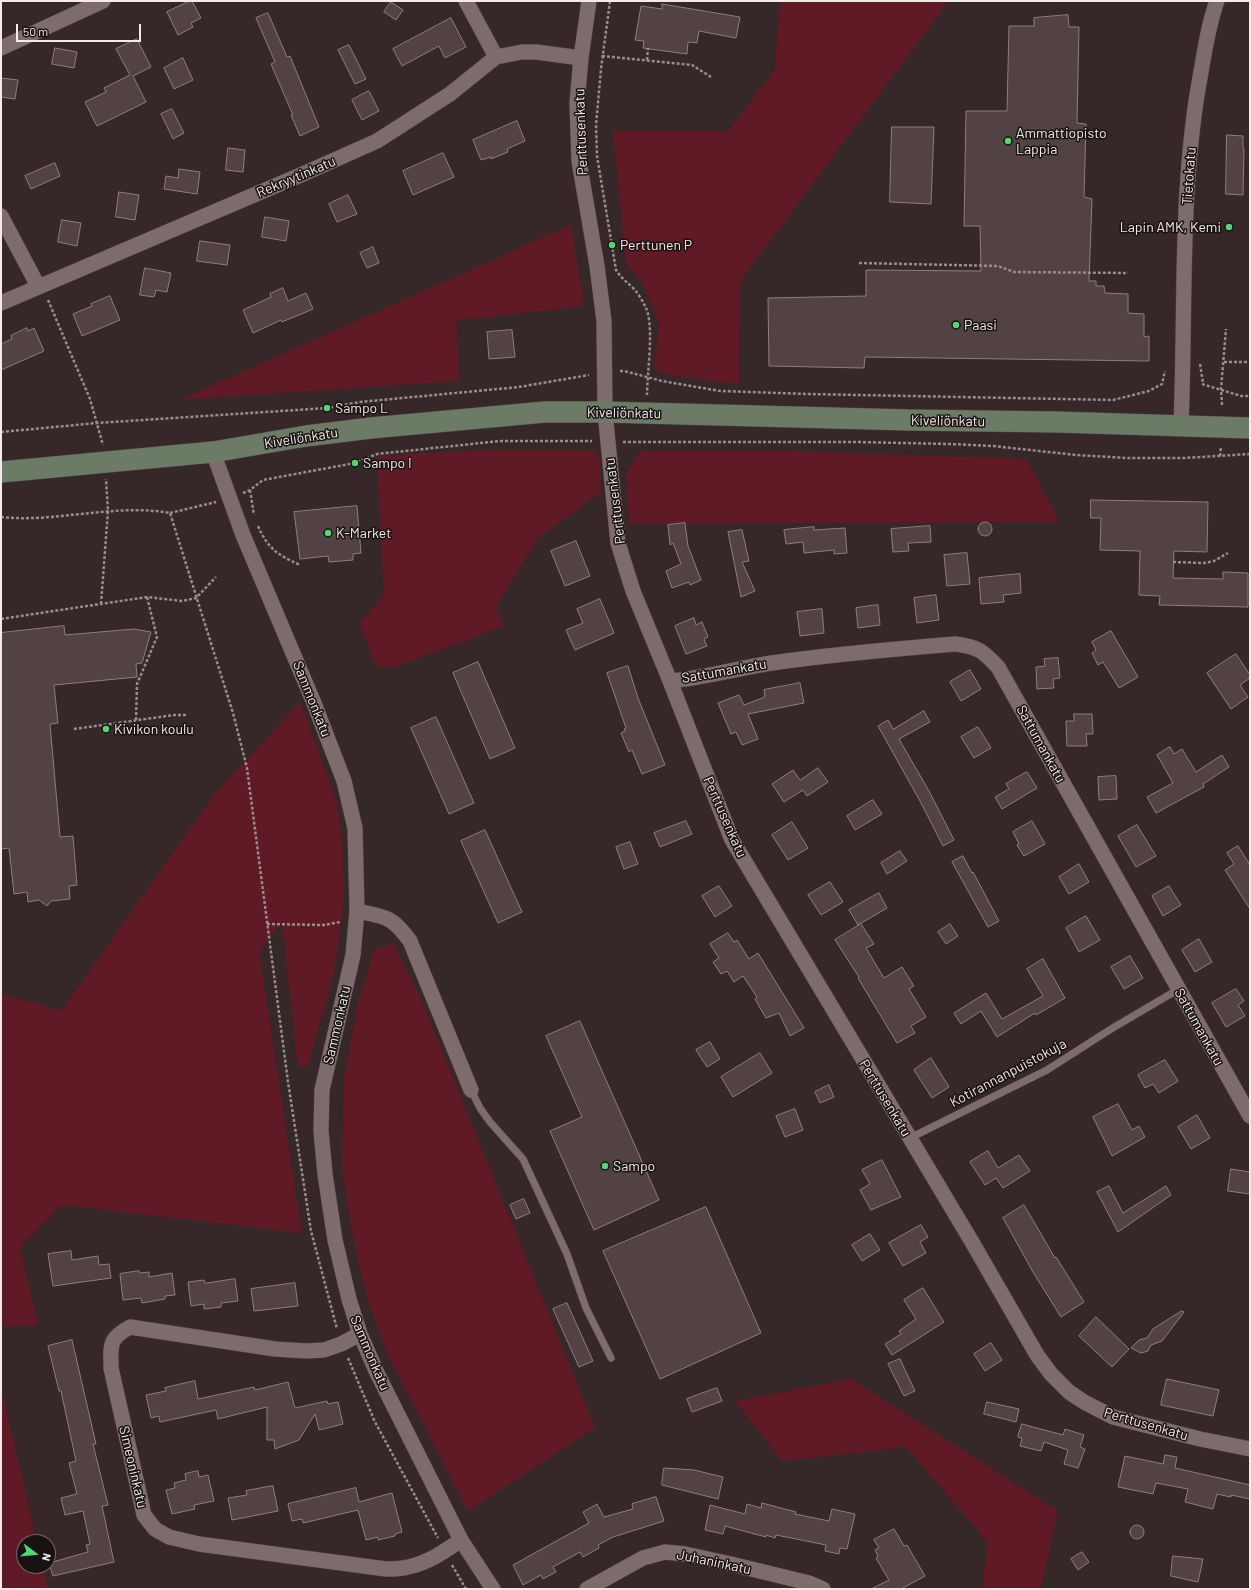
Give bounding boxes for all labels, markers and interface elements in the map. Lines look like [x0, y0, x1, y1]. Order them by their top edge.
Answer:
scale bar [18, 16, 143, 42]
text: 50 m [23, 24, 48, 38]
street label: Perttusenkatu [571, 88, 591, 176]
place label: Ammattiopisto Lappia [1016, 125, 1107, 158]
marker: Ammattiopisto Lappia [1003, 136, 1013, 146]
street label: Tietokatu [1179, 147, 1199, 205]
street label: Rekryytinkatu [254, 153, 338, 201]
place label: Lapin AMK, Kemi [1120, 219, 1221, 235]
marker: Lapin AMK, Kemi [1224, 222, 1234, 232]
place label: Perttunen P [620, 237, 692, 253]
marker: Perttunen P [607, 240, 617, 250]
place label: Paasi [964, 317, 997, 333]
marker: Paasi [951, 320, 961, 330]
place label: Sampo L [335, 400, 388, 416]
marker: Sampo L [322, 403, 332, 413]
street label: Kiveliönkatu [587, 404, 661, 422]
street label: Kiveliönkatu [911, 412, 985, 430]
street label: Kiveliönkatu [263, 424, 339, 452]
place label: Sampo I [363, 455, 412, 471]
street label: Perttusenkatu [601, 457, 629, 545]
marker: Sampo I [350, 458, 360, 468]
place label: K-Market [336, 525, 391, 541]
marker: K-Market [323, 528, 333, 538]
street label: Sattumankatu [680, 655, 768, 687]
street label: Sammonkatu [289, 659, 335, 739]
street label: Sattumankatu [1013, 702, 1069, 786]
place label: Kivikon koulu [114, 721, 194, 737]
marker: Kivikon koulu [101, 724, 111, 734]
street label: Perttusenkatu [700, 774, 750, 860]
street label: Sammonkatu [320, 984, 354, 1066]
street label: Sattumankatu [1171, 985, 1227, 1069]
street label: Kotirannanpuistokuja [947, 1035, 1069, 1111]
street label: Perttusenkatu [855, 1056, 915, 1140]
place label: Sampo [613, 1158, 655, 1174]
marker: Sampo [600, 1161, 610, 1171]
street label: Sammonkatu [347, 1313, 393, 1393]
street label: Perttusenkatu [1102, 1404, 1190, 1444]
street label: Simeoninkatu [115, 1424, 151, 1510]
north arrow [16, 1534, 56, 1574]
street label: Juhaninkatu [675, 1546, 753, 1578]
text: N [40, 1552, 54, 1562]

